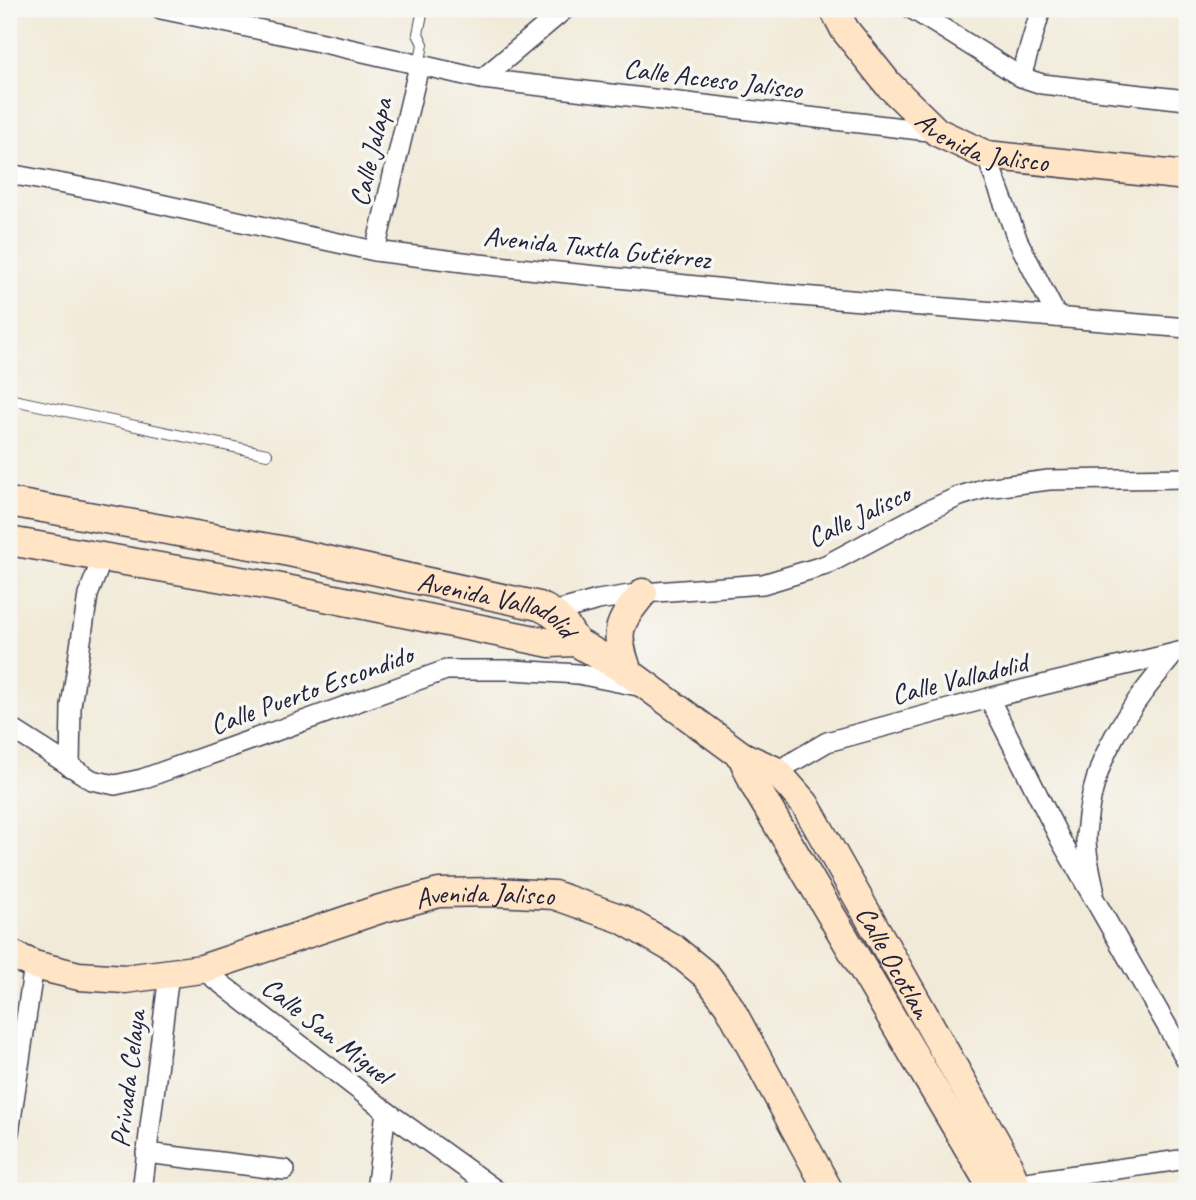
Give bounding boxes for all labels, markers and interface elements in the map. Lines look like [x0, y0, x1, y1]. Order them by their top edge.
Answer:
street label: Calle Acceso Jalisco [622, 50, 806, 107]
street label: Calle Jalapa [341, 93, 400, 209]
street label: Avenida Jalisco [908, 104, 1052, 180]
street label: Avenida Tuxtla Gutiérrez [482, 218, 714, 277]
street label: Calle Jalisco [801, 474, 918, 555]
street label: Avenida Valladolid [414, 563, 587, 647]
street label: Calle Puerto Escondido [205, 636, 420, 742]
street label: Calle Valladolid [888, 644, 1034, 712]
street label: Avenida Jalisco [411, 875, 557, 917]
street label: Calle Ocotlan [848, 900, 940, 1026]
street label: Calle San Miguel [255, 969, 403, 1095]
street label: Privada Celaya [102, 1006, 154, 1150]

